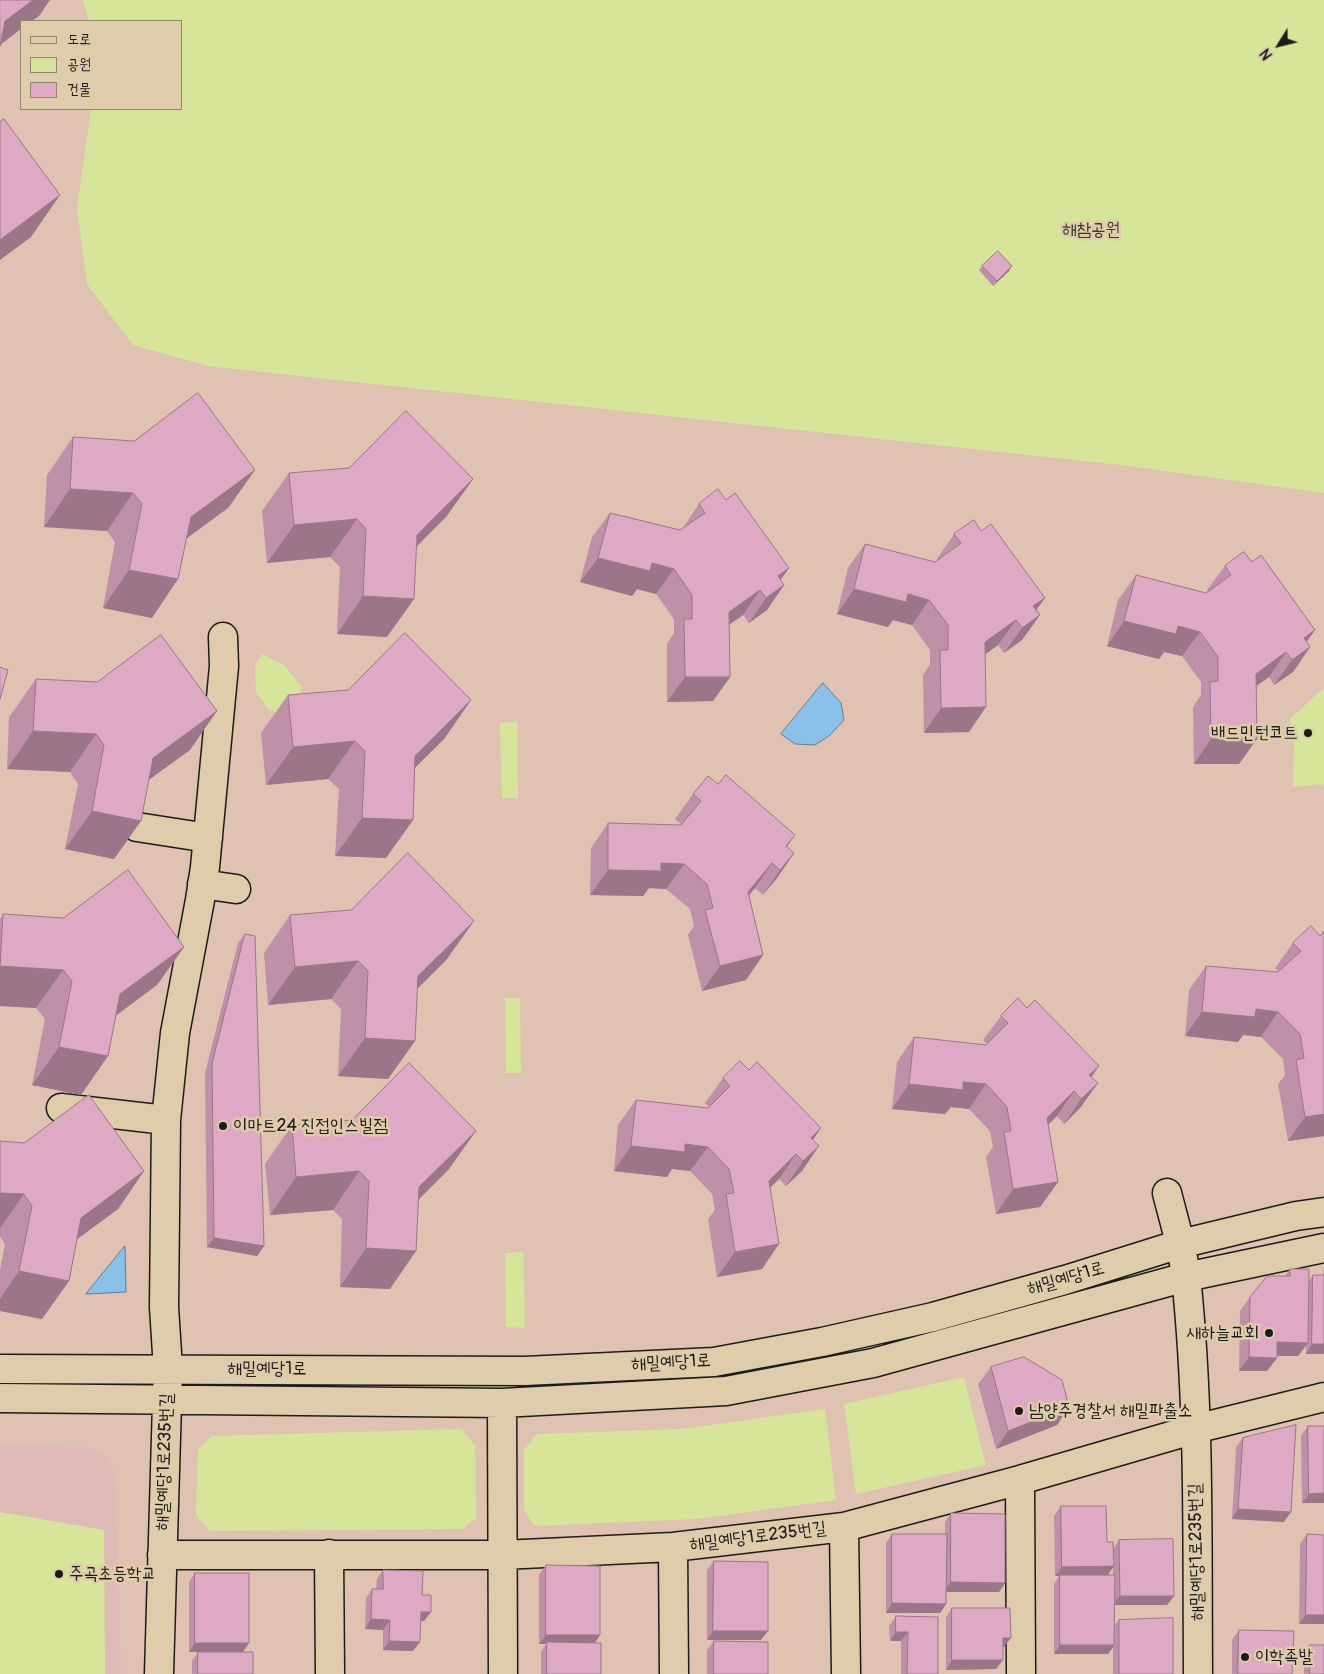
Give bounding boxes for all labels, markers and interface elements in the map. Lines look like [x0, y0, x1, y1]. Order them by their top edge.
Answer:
legend [20, 20, 182, 110]
north arrow [1254, 20, 1304, 70]
text: 도로 [67, 30, 91, 49]
text: N [1257, 45, 1276, 63]
text: 공원 [67, 55, 91, 74]
text: 건물 [67, 80, 91, 99]
park label: 해참공원 [1062, 219, 1120, 241]
place label: 배드민턴코트 [1211, 722, 1298, 744]
marker: 배드민턴코트 [1302, 727, 1314, 739]
place label: 이마트24 진접인스빌점 [233, 1115, 388, 1137]
marker: 이마트24 진접인스빌점 [217, 1120, 229, 1132]
street label: 해밀예당1로 [1025, 1258, 1107, 1300]
place label: 새하늘교회 [1187, 1322, 1259, 1344]
marker: 새하늘교회 [1263, 1327, 1275, 1339]
street label: 해밀예당1로 [631, 1350, 711, 1376]
street label: 해밀예당1로 [227, 1358, 307, 1380]
street label: 해밀예당1로235번길 [152, 1393, 178, 1531]
place label: 남양주경찰서 해밀파출소 [1029, 1400, 1192, 1422]
marker: 남양주경찰서 해밀파출소 [1013, 1405, 1025, 1417]
street label: 해밀예당1로235번길 [1185, 1483, 1209, 1621]
street label: 해밀예당1로235번길 [688, 1518, 828, 1556]
place label: 주곡초등학교 [69, 1563, 156, 1585]
marker: 주곡초등학교 [53, 1568, 65, 1580]
place label: 이학족발 [1255, 1646, 1313, 1668]
marker: 이학족발 [1239, 1651, 1251, 1663]

